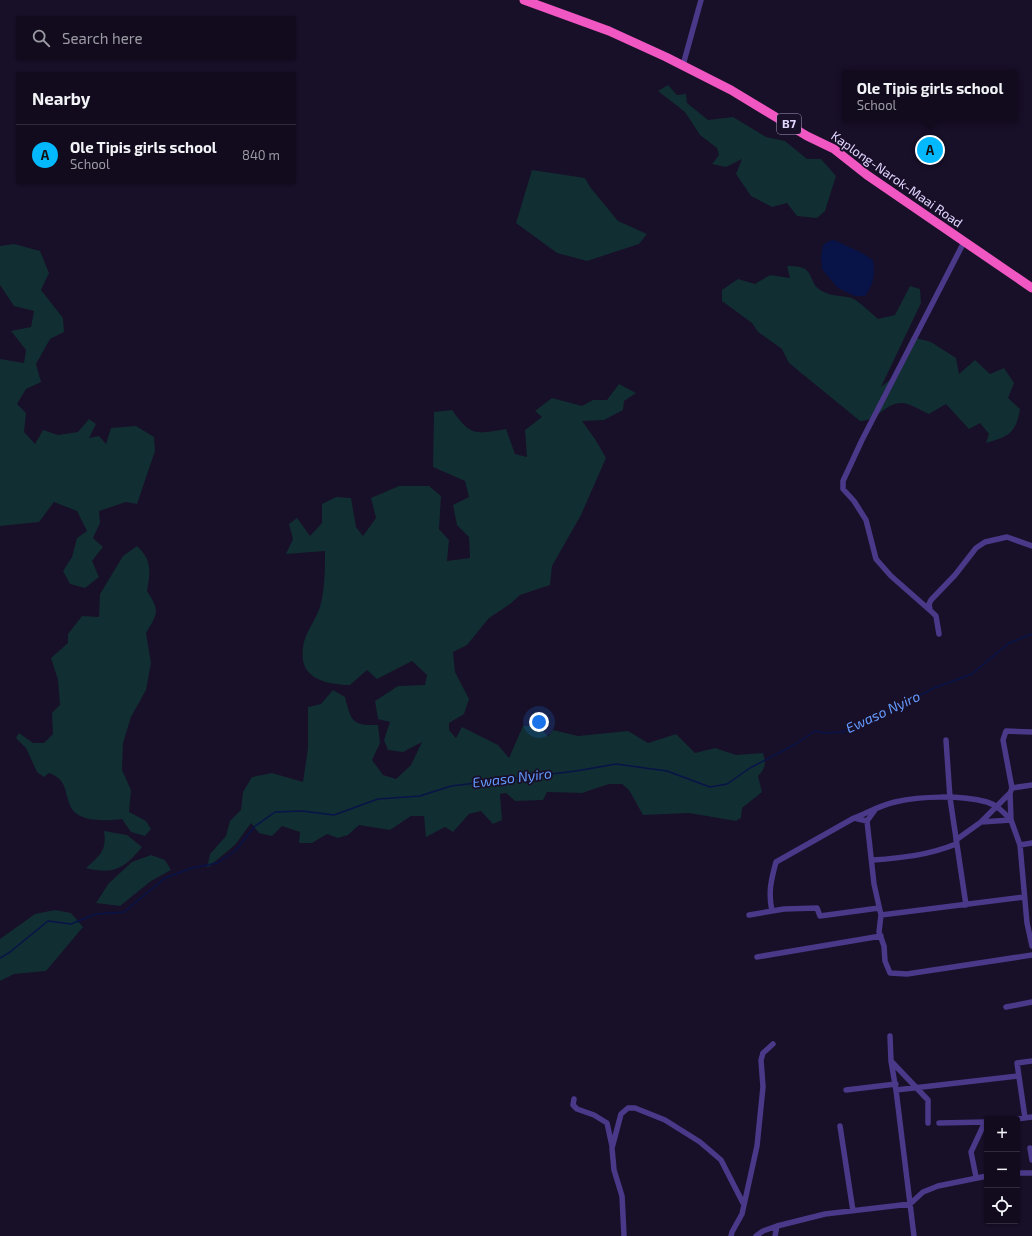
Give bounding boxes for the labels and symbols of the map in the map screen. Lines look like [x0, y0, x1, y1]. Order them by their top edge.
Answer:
road number: B7 [777, 114, 801, 134]
street label: Kaplong-Narok-Maai Road [828, 127, 966, 231]
pin: A [917, 135, 943, 165]
water label: Ewaso Nyiro [843, 687, 923, 736]
your location [529, 712, 549, 732]
water label: Ewaso Nyiro [471, 764, 553, 791]

